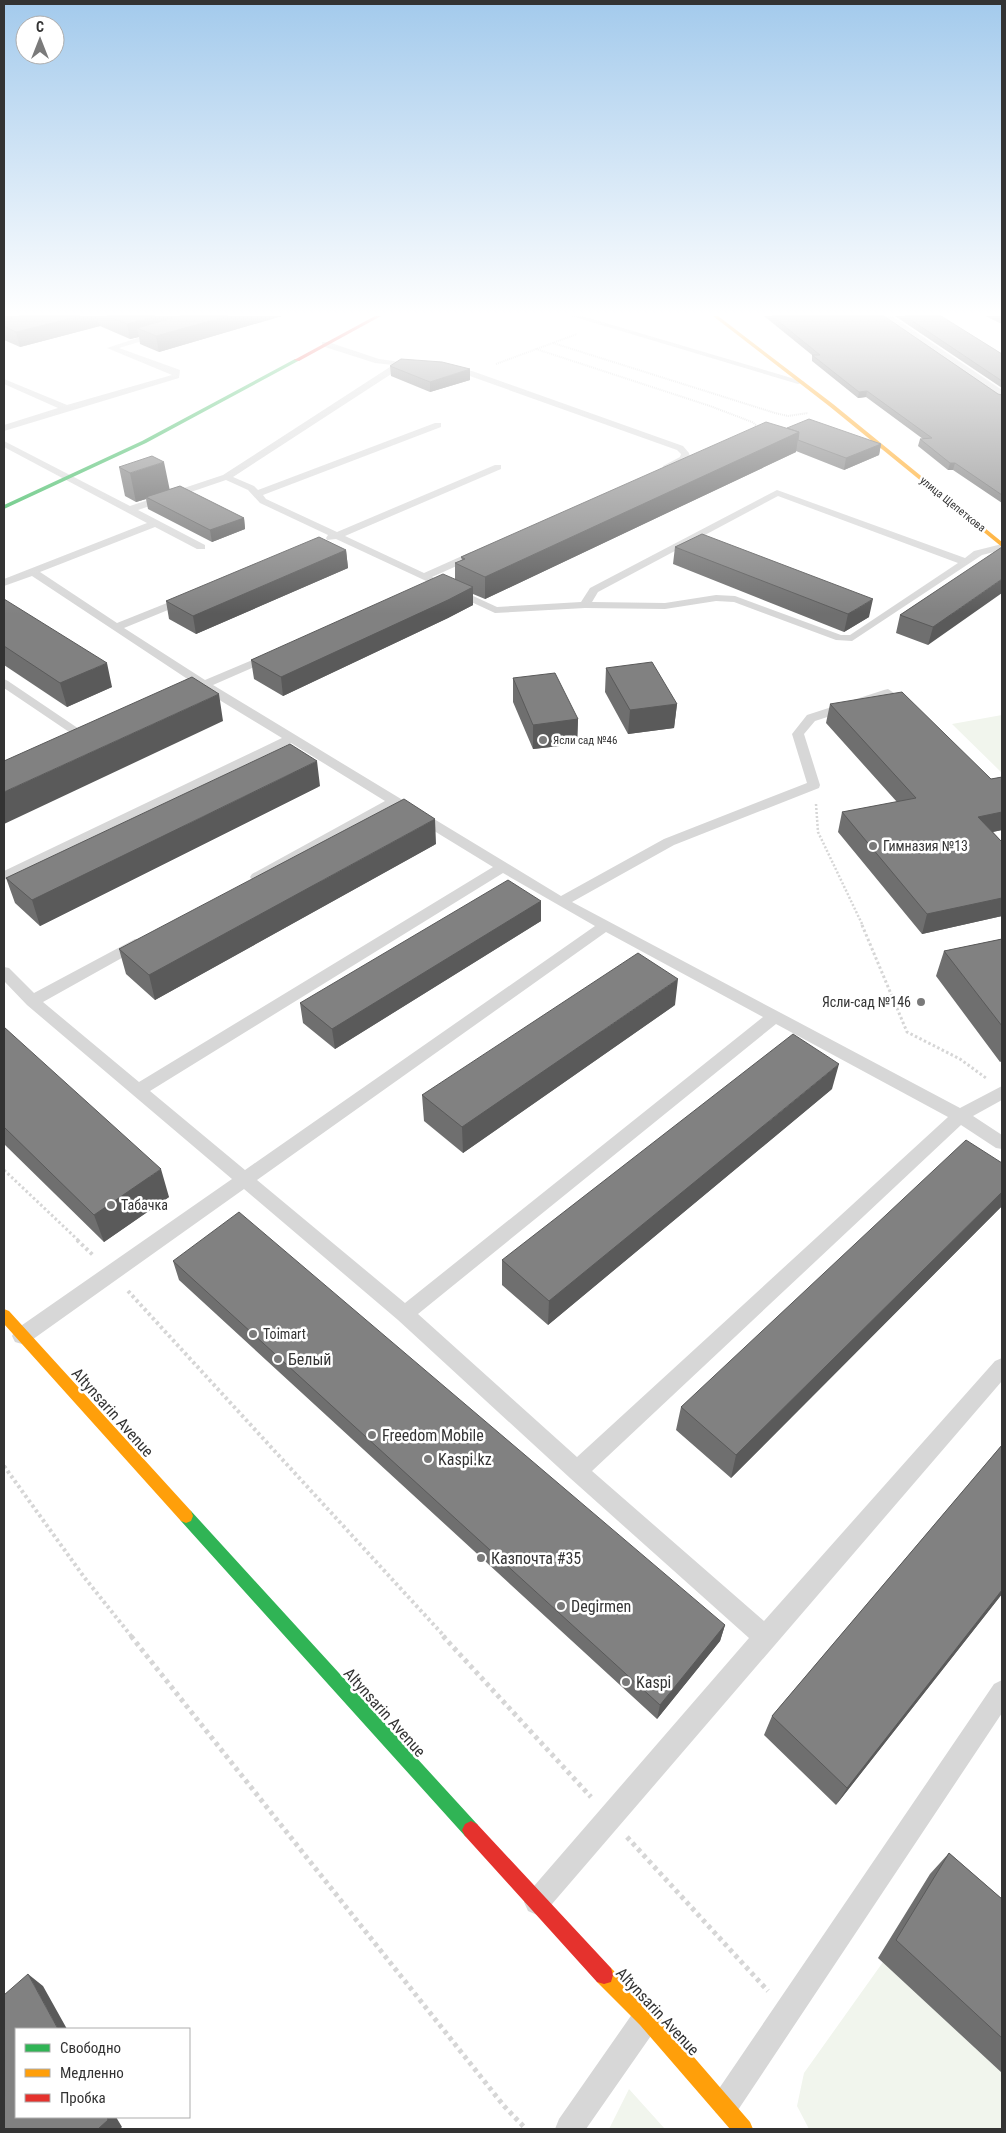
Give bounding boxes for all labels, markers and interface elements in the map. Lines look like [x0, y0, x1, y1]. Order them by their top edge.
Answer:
north arrow [15, 15, 65, 65]
text: С [36, 19, 44, 35]
street label: улица Щепеткова [917, 474, 988, 535]
marker: Ясли сад №46 [537, 734, 549, 746]
place label: Ясли сад №46 [553, 734, 617, 747]
place label: Гимназия №13 [883, 838, 968, 854]
marker: Гимназия №13 [867, 840, 879, 852]
place label: Ясли-сад №146 [822, 994, 911, 1010]
marker: Ясли-сад №146 [915, 996, 927, 1008]
place label: Табачка [121, 1197, 168, 1213]
marker: Табачка [105, 1199, 117, 1211]
place label: Toimart [263, 1326, 306, 1342]
marker: Toimart [247, 1328, 259, 1340]
place label: Белый [288, 1350, 332, 1369]
marker: Белый [272, 1353, 284, 1365]
street label: Altynsarin Avenue [68, 1364, 158, 1461]
place label: Freedom Mobile [382, 1426, 484, 1445]
marker: Freedom Mobile [366, 1429, 378, 1441]
place label: Kaspi.kz [438, 1450, 492, 1469]
marker: Kaspi.kz [422, 1453, 434, 1465]
place label: Казпочта #35 [491, 1549, 581, 1568]
marker: Казпочта #35 [475, 1552, 487, 1564]
place label: Degirmen [571, 1597, 631, 1616]
marker: Degirmen [555, 1600, 567, 1612]
street label: Altynsarin Avenue [340, 1664, 430, 1761]
place label: Kaspi [636, 1673, 671, 1692]
marker: Kaspi [620, 1676, 632, 1688]
street label: Altynsarin Avenue [612, 1964, 703, 2059]
legend [15, 2028, 190, 2118]
text: Свободно [60, 2039, 121, 2057]
text: Медленно [60, 2064, 124, 2082]
text: Пробка [60, 2089, 106, 2107]

